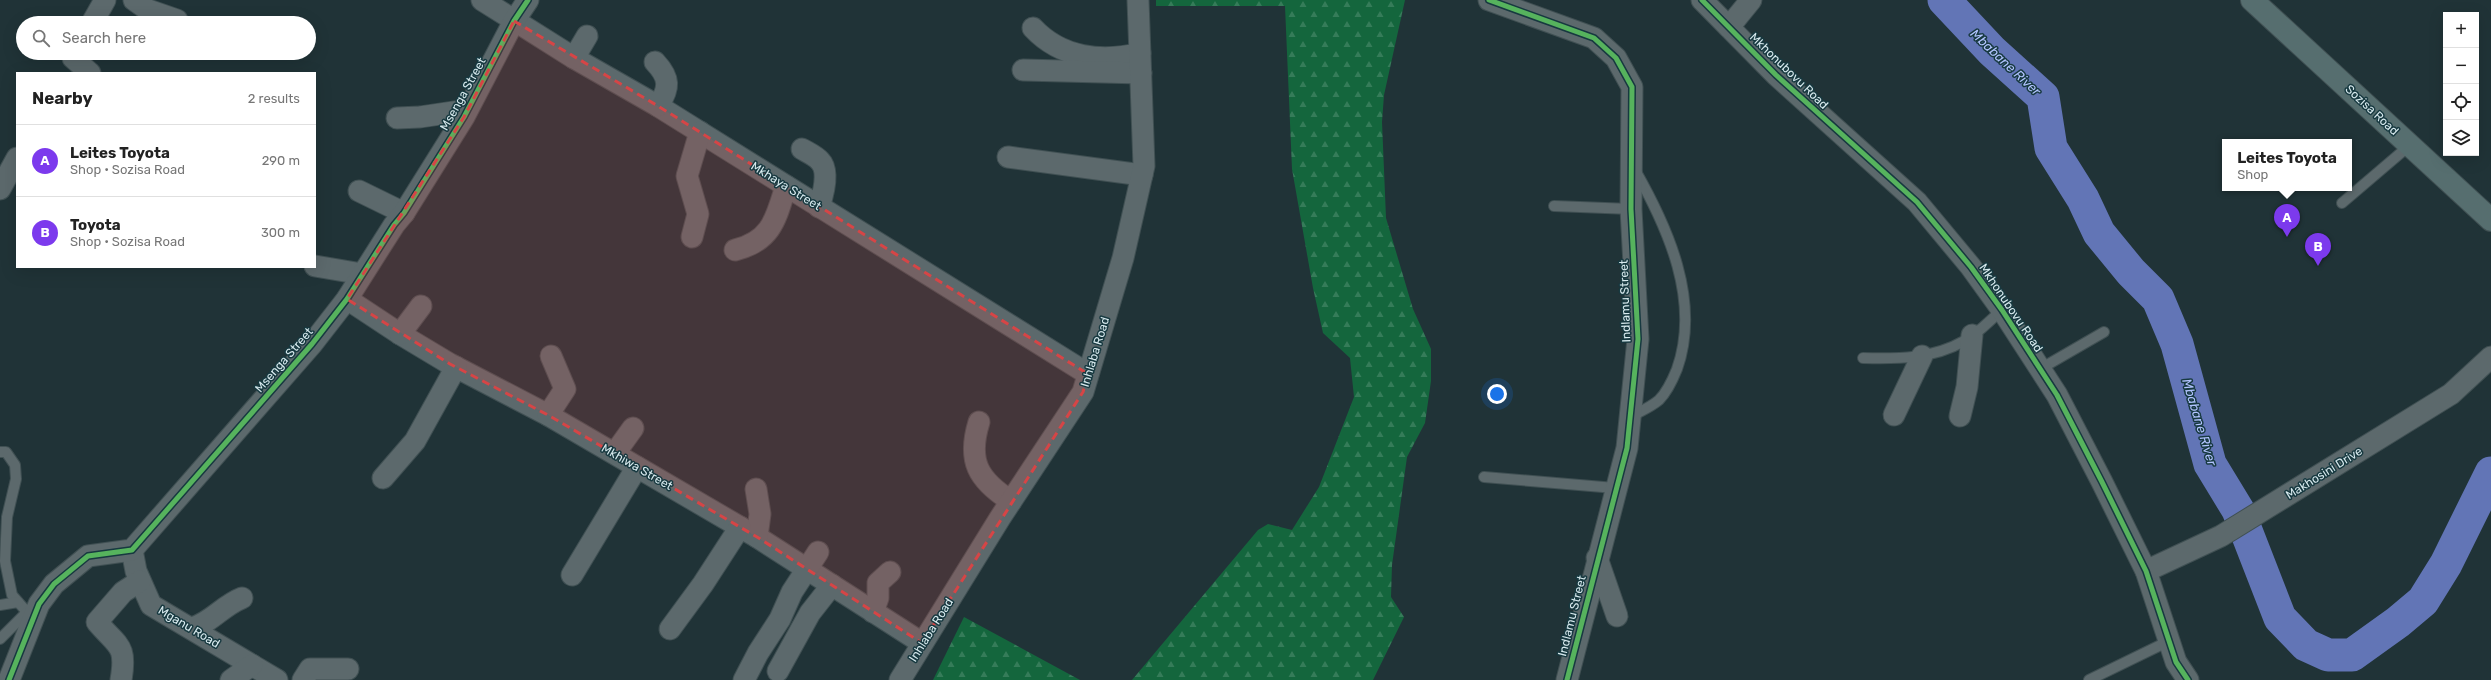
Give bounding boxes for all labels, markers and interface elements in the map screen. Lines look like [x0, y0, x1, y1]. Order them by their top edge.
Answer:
map controls [2443, 12, 2479, 156]
button: + [2443, 12, 2479, 48]
search box [16, 16, 316, 60]
water label: Mbabane River [1968, 26, 2045, 99]
icon: search [30, 27, 52, 49]
text: Search here [62, 29, 146, 47]
street label: Mkhonubovu Road [1747, 30, 1831, 112]
button: − [2443, 48, 2479, 84]
street label: Msenga Street [437, 55, 489, 133]
street label: Sozisa Road [2343, 82, 2401, 138]
button: locate [2443, 84, 2479, 120]
text: Nearby [32, 88, 93, 108]
text: 2 results [248, 91, 300, 106]
button: layers [2443, 120, 2479, 156]
popup [2222, 139, 2352, 191]
text: Leites Toyota [70, 144, 170, 162]
text: Leites Toyota [2237, 149, 2337, 167]
text: A [40, 153, 50, 168]
text: 290 m [262, 153, 300, 168]
street label: Mkhaya Street [748, 159, 824, 213]
text: Shop · Sozisa Road [70, 162, 185, 177]
text: Shop [2237, 167, 2268, 182]
pin: A [2274, 204, 2300, 237]
text: Toyota [70, 216, 121, 234]
text: B [40, 225, 50, 240]
text: 300 m [261, 225, 300, 240]
pin: B [2305, 233, 2331, 266]
text: Shop · Sozisa Road [70, 234, 185, 249]
street label: Indlamu Street [1617, 259, 1633, 343]
street label: Mkhonubovu Road [1976, 261, 2046, 355]
street label: Inhlaba Road [1078, 315, 1112, 389]
street label: Msenga Street [252, 325, 316, 395]
water label: Mbabane River [2179, 377, 2220, 468]
your location [1487, 384, 1507, 404]
street label: Mkhiwa Street [599, 441, 675, 493]
street label: Makhosini Drive [2283, 444, 2365, 502]
street label: Indlamu Street [1555, 574, 1589, 658]
street label: Inhlaba Road [906, 596, 956, 664]
street label: Mganu Road [156, 603, 222, 651]

